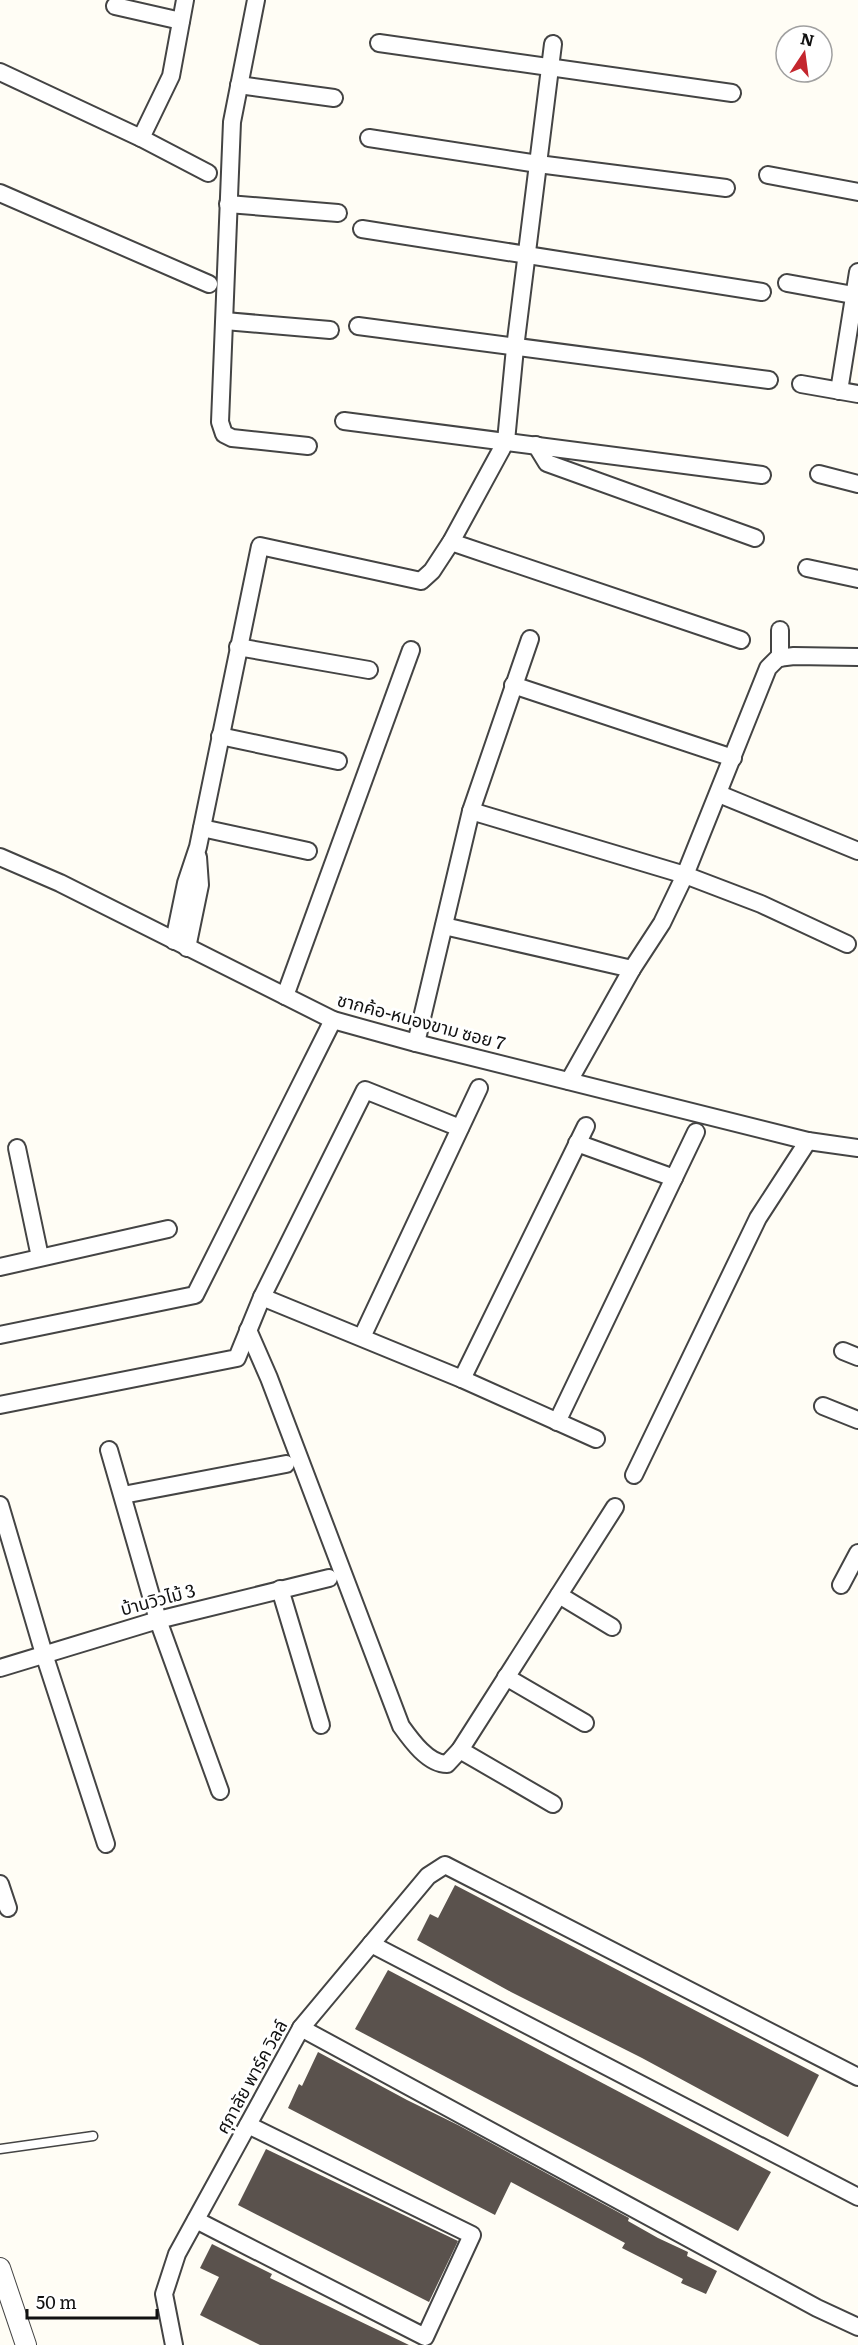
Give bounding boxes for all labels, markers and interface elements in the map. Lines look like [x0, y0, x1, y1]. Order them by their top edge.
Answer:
north arrow [774, 24, 834, 84]
text: N [798, 25, 817, 52]
street label: ชากค้อ-หนองขาม ซอย 7 [334, 985, 508, 1056]
street label: บ้านวิวไม้ 3 [117, 1576, 198, 1622]
street label: ศุภาลัย พาร์ค วิลล์ [208, 2014, 293, 2138]
scale bar [27, 2282, 158, 2320]
text: 50 m [36, 2288, 77, 2315]

